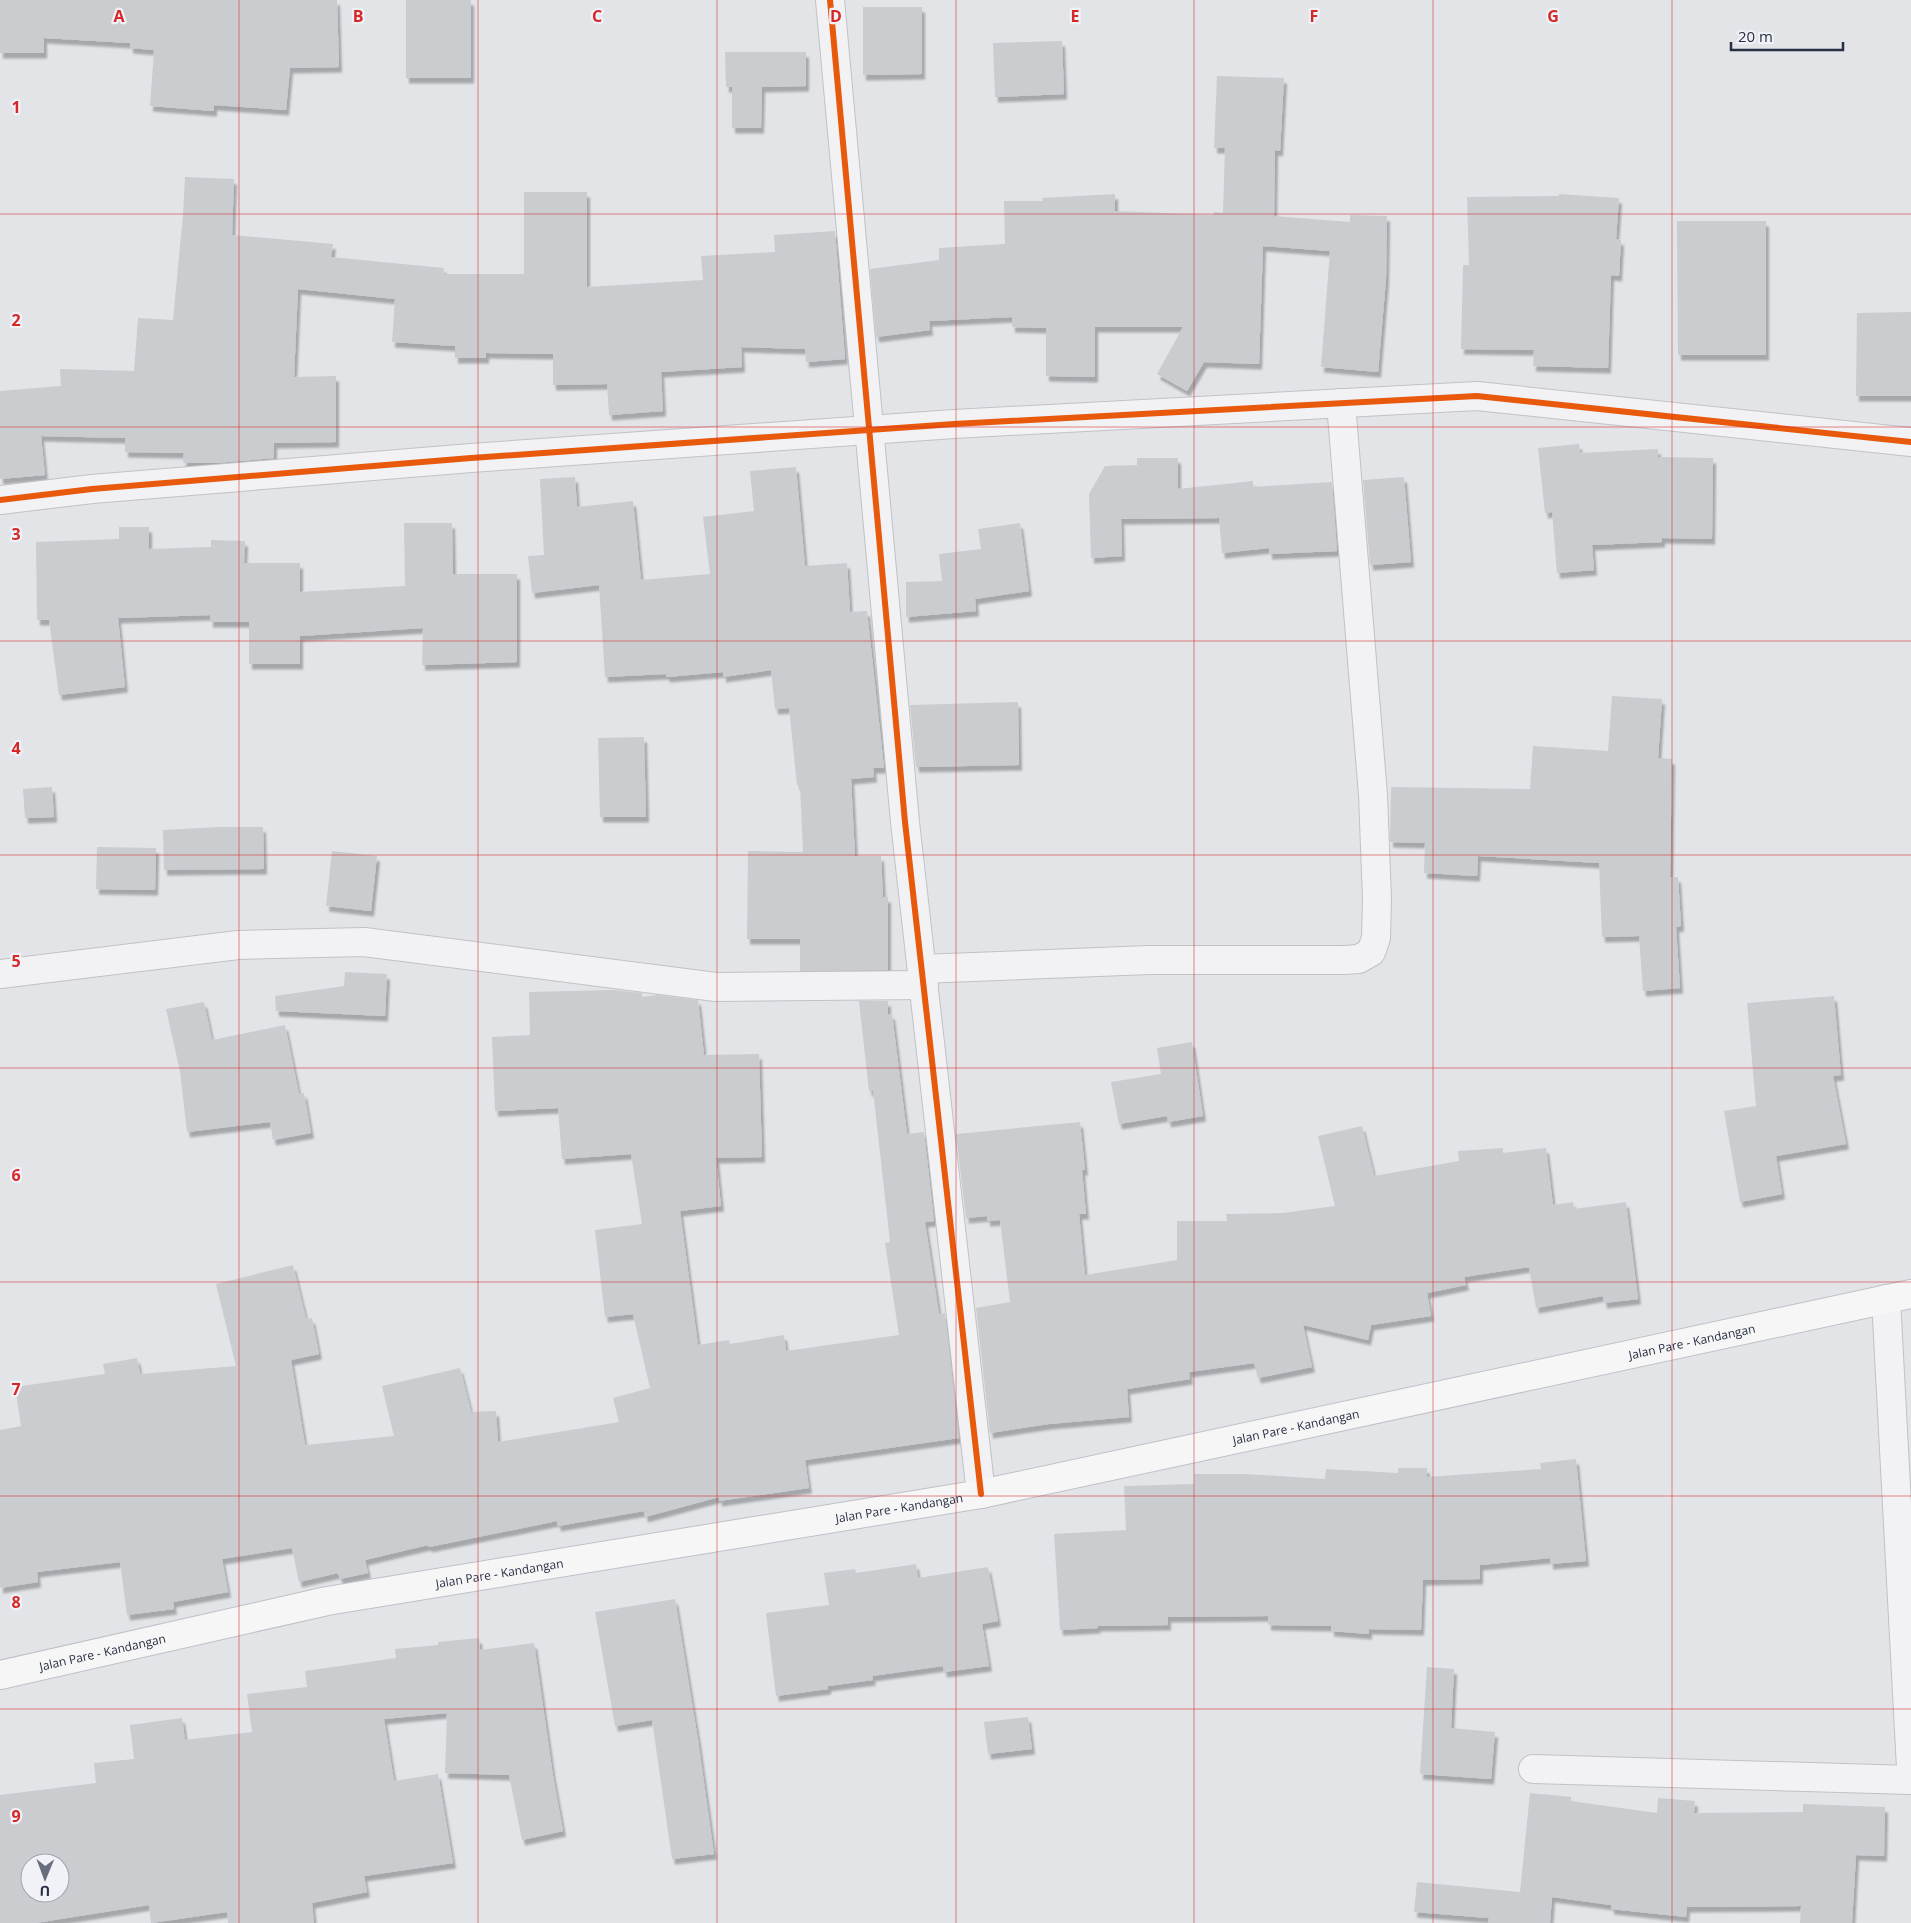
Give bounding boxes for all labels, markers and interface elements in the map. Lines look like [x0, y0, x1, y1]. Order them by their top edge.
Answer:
text: A [113, 5, 125, 27]
text: B [353, 5, 363, 27]
text: C [592, 5, 602, 27]
text: D [830, 5, 842, 27]
text: E [1071, 5, 1080, 27]
text: F [1310, 5, 1318, 27]
text: G [1547, 5, 1559, 27]
scale bar [1731, 20, 1844, 52]
text: 20 m [1738, 26, 1773, 46]
text: 1 [11, 96, 21, 118]
text: 2 [11, 309, 21, 331]
text: 3 [11, 523, 21, 545]
text: 4 [11, 737, 21, 759]
text: 5 [11, 950, 21, 972]
text: 6 [11, 1164, 21, 1186]
street label: Jalan Pare - Kandangan [1626, 1319, 1757, 1363]
text: 7 [11, 1378, 21, 1400]
street label: Jalan Pare - Kandangan [1230, 1404, 1361, 1448]
street label: Jalan Pare - Kandangan [833, 1489, 964, 1526]
street label: Jalan Pare - Kandangan [433, 1554, 565, 1592]
text: 8 [11, 1591, 21, 1613]
street label: Jalan Pare - Kandangan [37, 1629, 167, 1675]
text: 9 [11, 1805, 21, 1827]
north arrow [20, 1853, 70, 1903]
text: U [39, 1882, 50, 1901]

